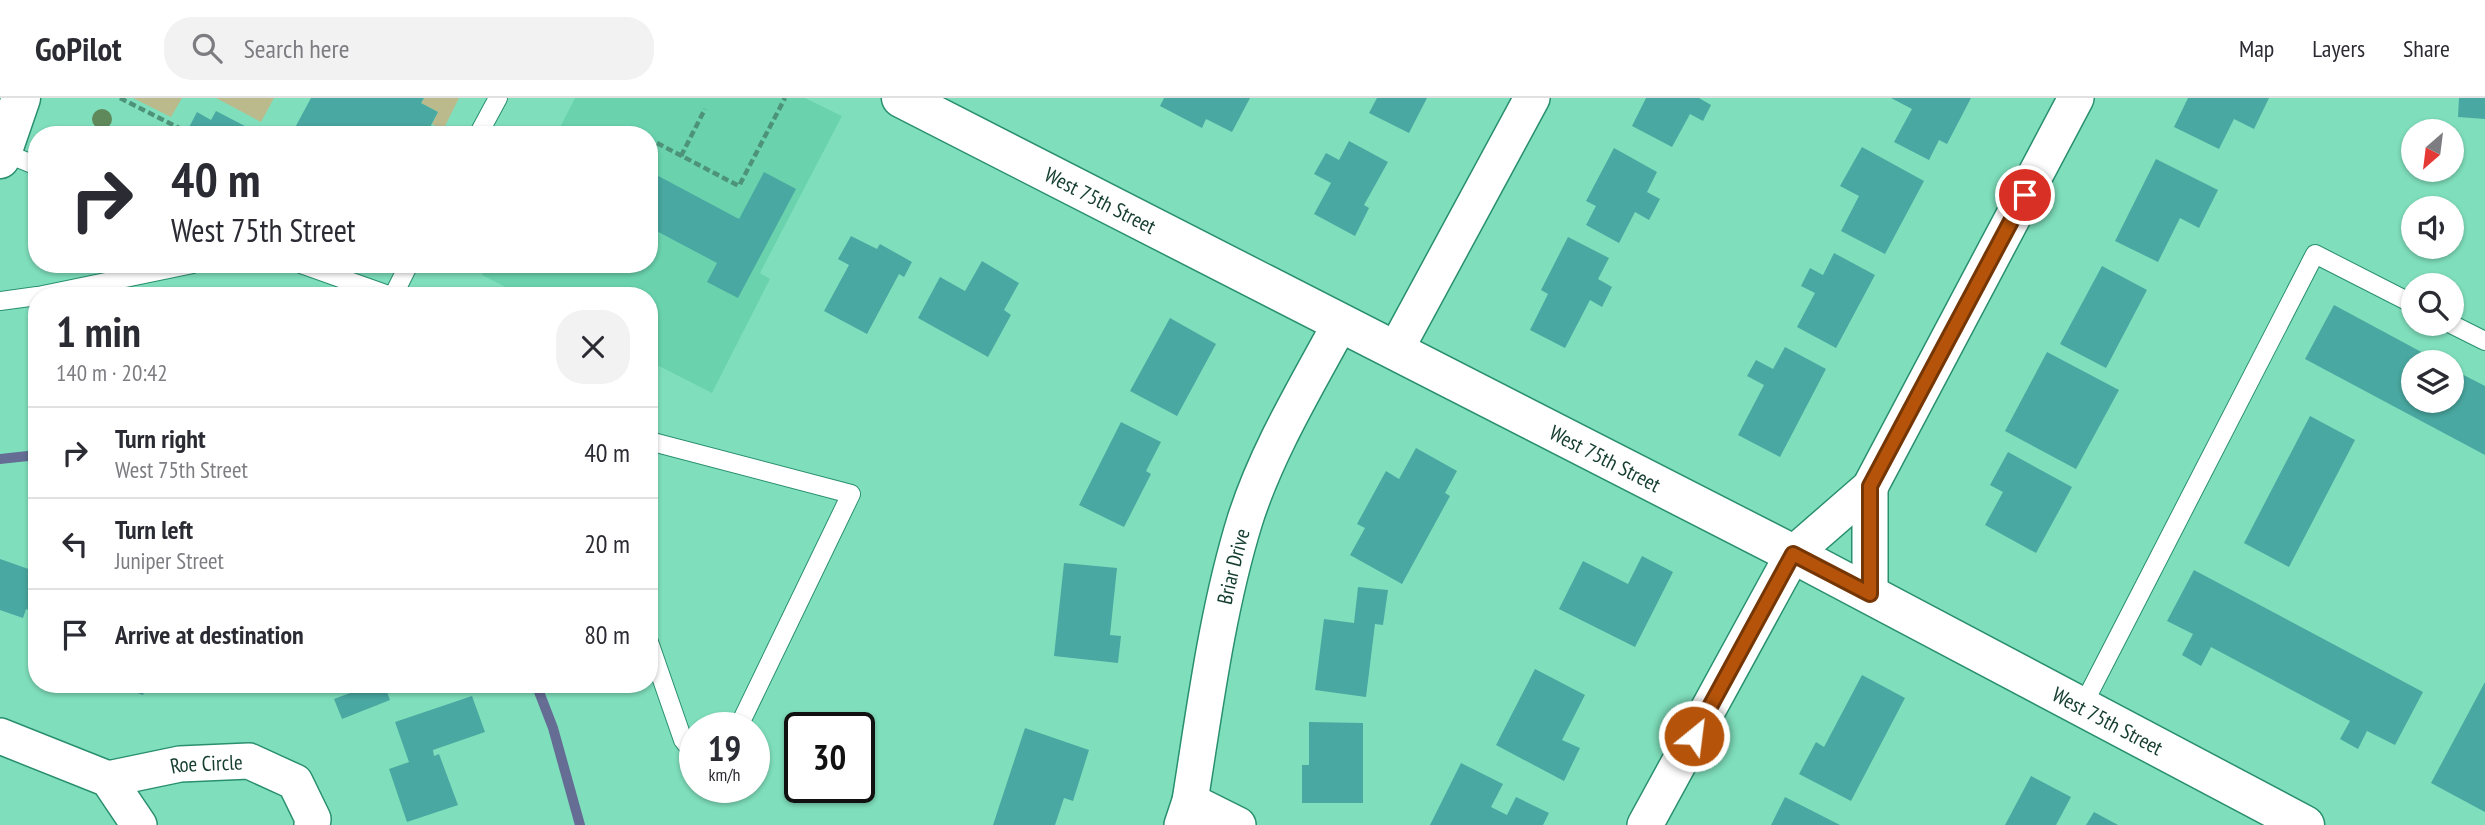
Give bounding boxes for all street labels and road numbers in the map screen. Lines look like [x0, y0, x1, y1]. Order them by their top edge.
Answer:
street label: West 75th Street [1040, 160, 1161, 240]
street label: West 75th Street [1545, 418, 1666, 498]
street label: Briar Drive [1210, 525, 1255, 607]
street label: West 75th Street [2048, 680, 2168, 761]
street label: Roe Circle [168, 748, 243, 779]

